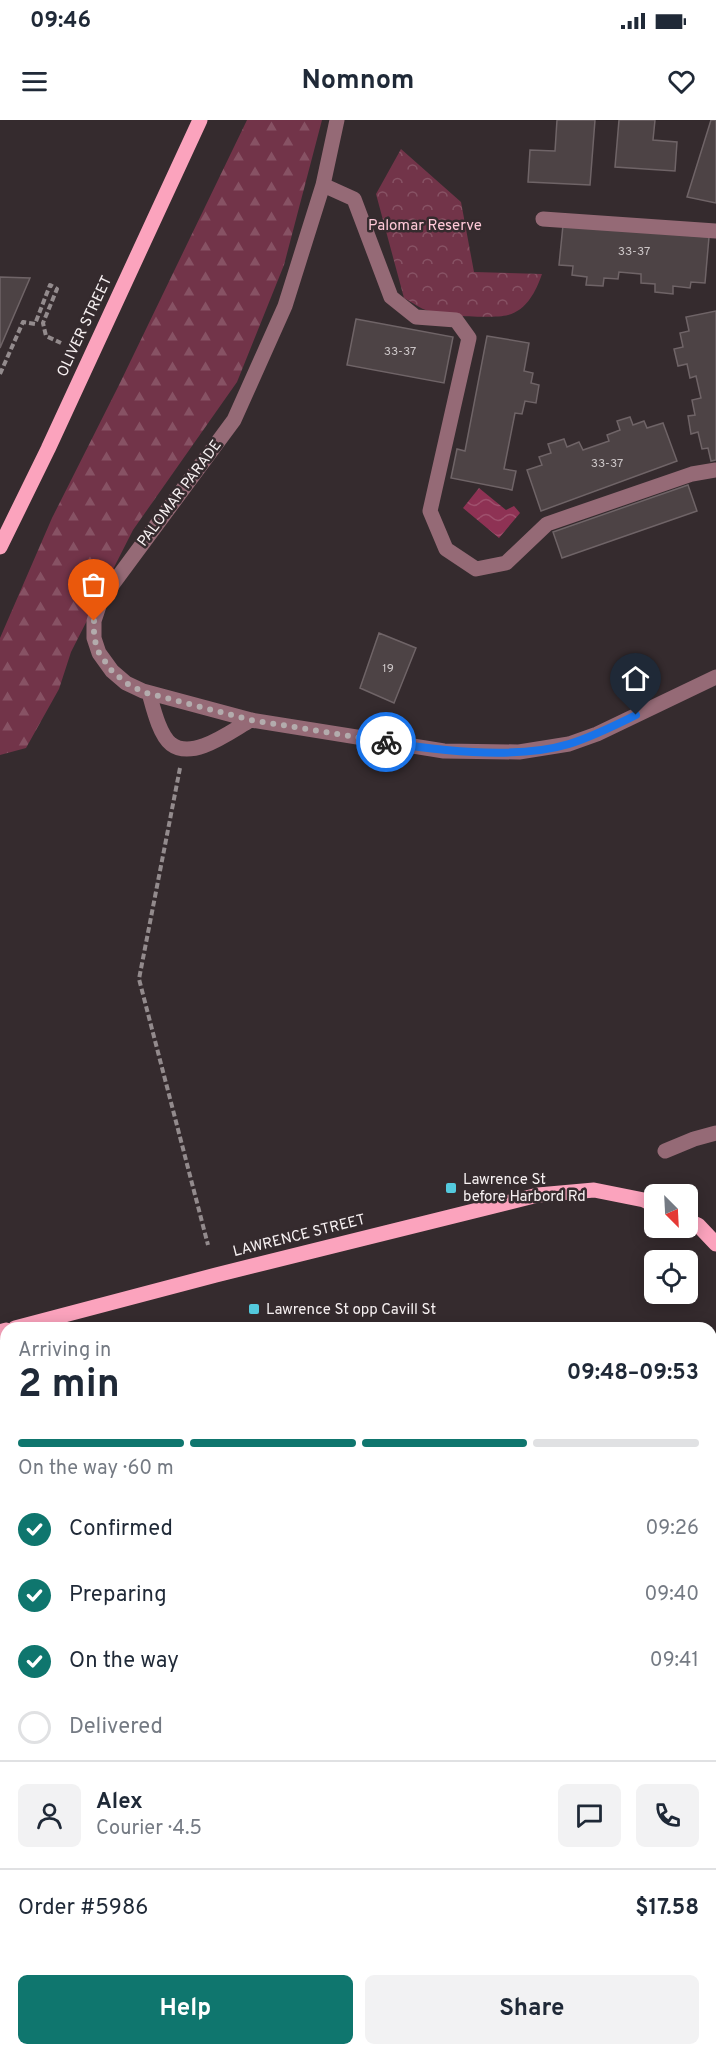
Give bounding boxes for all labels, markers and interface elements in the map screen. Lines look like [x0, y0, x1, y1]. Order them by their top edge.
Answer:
text: 09:46 [30, 8, 91, 35]
text: Nomnom [301, 64, 415, 98]
icon: menu [18, 65, 51, 98]
icon: heart [665, 65, 698, 98]
park label: Palomar Reserve [368, 217, 482, 236]
house number: 33-37 [618, 244, 650, 260]
street label: OLIVER STREET [54, 273, 117, 380]
house number: 33-37 [384, 344, 416, 360]
street label: PALOMAR PARADE [134, 437, 226, 551]
house number: 33-37 [591, 456, 623, 472]
pin [68, 559, 119, 621]
icon: bag [77, 568, 110, 601]
pin [610, 653, 661, 715]
house number: 19 [382, 661, 394, 677]
icon: home [619, 662, 652, 695]
courier [356, 712, 416, 772]
icon: bike [370, 726, 403, 759]
place label: Lawrence St before Harbord Rd [463, 1171, 586, 1207]
marker: Lawrence St before Harbord Rd [444, 1181, 458, 1195]
north arrow [644, 1184, 698, 1238]
map controls [644, 1184, 698, 1304]
street label: LAWRENCE STREET [231, 1211, 368, 1262]
button: locate [644, 1250, 698, 1304]
place label: Lawrence St opp Cavill St [266, 1301, 436, 1320]
marker: Lawrence St opp Cavill St [247, 1302, 261, 1316]
text: Arriving in [18, 1338, 111, 1364]
text: 09:48–09:53 [567, 1360, 699, 1387]
text: 2 min [18, 1362, 120, 1411]
text: On the way · 60 m [18, 1456, 174, 1482]
icon: check [18, 1513, 51, 1546]
text: Confirmed [69, 1516, 173, 1543]
text: 09:26 [646, 1516, 699, 1542]
icon: check [18, 1579, 51, 1612]
text: Preparing [69, 1582, 167, 1609]
text: 09:40 [644, 1582, 699, 1608]
icon: check [18, 1645, 51, 1678]
text: On the way [69, 1648, 179, 1675]
text: 09:41 [650, 1648, 699, 1674]
text: Delivered [69, 1714, 163, 1741]
button: person [18, 1784, 81, 1847]
button: chat [558, 1784, 621, 1847]
button: phone [636, 1784, 699, 1847]
text: Alex [96, 1789, 143, 1816]
text: Courier · 4.5 [96, 1816, 202, 1842]
text: Order #5986 [18, 1895, 148, 1922]
text: $17.58 [635, 1895, 699, 1922]
button: Help [18, 1975, 353, 2044]
button: Share [365, 1975, 699, 2044]

